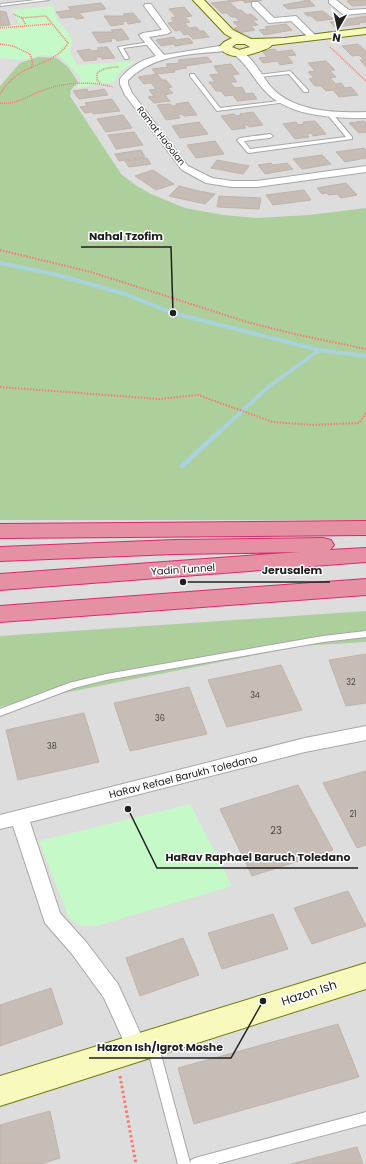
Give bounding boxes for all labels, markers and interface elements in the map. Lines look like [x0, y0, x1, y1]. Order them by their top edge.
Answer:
north arrow [318, 8, 358, 48]
text: N [331, 29, 342, 46]
street label: Ramat HaGolan [134, 104, 188, 168]
callout: Nahal Tzofim [81, 224, 171, 247]
text: Nahal Tzofim [89, 228, 163, 244]
callout: Jerusalem [253, 559, 330, 582]
street label: Yadin Tunnel [151, 560, 216, 579]
text: Jerusalem [262, 562, 323, 578]
house number: 32 [346, 677, 356, 688]
house number: 34 [250, 690, 260, 701]
house number: 36 [155, 713, 165, 724]
house number: 38 [47, 741, 57, 752]
street label: HaRav Refael Barukh Toledano [107, 751, 259, 802]
house number: 21 [349, 809, 357, 820]
house number: 23 [270, 823, 282, 838]
callout: HaRav Raphael Baruch Toledano [157, 845, 358, 868]
text: HaRav Raphael Baruch Toledano [166, 849, 350, 865]
street label: Hazon Ish [279, 976, 339, 1009]
callout: Hazon Ish/Igrot Moshe [89, 1035, 231, 1058]
text: Hazon Ish/Igrot Moshe [97, 1039, 223, 1055]

